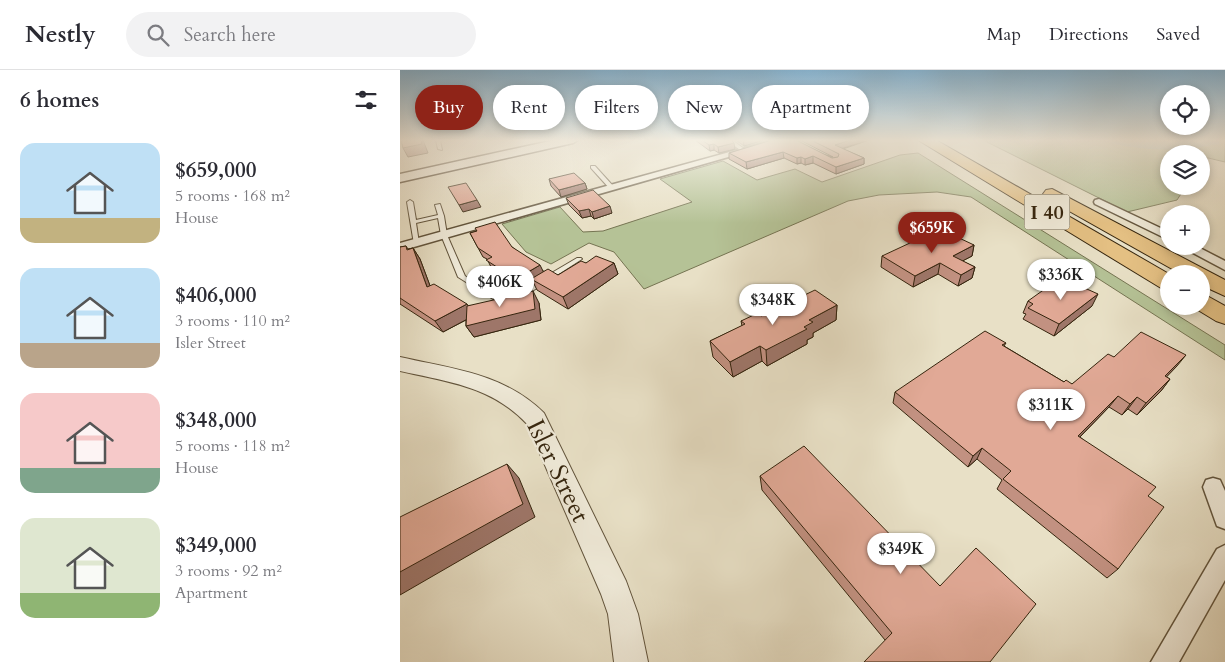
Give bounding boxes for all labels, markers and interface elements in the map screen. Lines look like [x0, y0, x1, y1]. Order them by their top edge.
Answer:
search box [126, 12, 476, 57]
text: Nestly [25, 18, 96, 51]
icon: search [144, 21, 172, 49]
text: Search here [184, 22, 276, 48]
text: Map [987, 22, 1021, 47]
text: Directions [1049, 22, 1128, 47]
text: Saved [1156, 22, 1200, 47]
chip: Buy [415, 85, 483, 130]
chip: Rent [493, 85, 565, 130]
chip: Filters [575, 85, 658, 130]
chip: New [668, 85, 742, 130]
chip: Apartment [752, 85, 869, 130]
map controls [1160, 85, 1210, 315]
button: locate [1160, 85, 1210, 135]
text: 6 homes [20, 86, 99, 115]
icon: filters [352, 86, 380, 114]
button: layers [1160, 145, 1210, 195]
text: $659,000 [175, 156, 256, 185]
icon: home [60, 163, 120, 223]
text: 5 rooms · 168 m² [175, 185, 290, 207]
road number: I 40 [1024, 194, 1070, 230]
button: + [1160, 205, 1210, 255]
text: House [175, 207, 218, 229]
pin: $659K [897, 212, 967, 254]
text: $659K [909, 217, 955, 239]
pin: $336K [1026, 258, 1096, 301]
text: $336K [1038, 264, 1084, 286]
button: − [1160, 265, 1210, 315]
pin: $406K [465, 266, 535, 308]
text: $406K [477, 271, 523, 293]
text: $406,000 [175, 281, 256, 310]
pin: $348K [738, 284, 808, 326]
icon: home [60, 288, 120, 348]
text: $348K [750, 289, 796, 311]
text: 3 rooms · 110 m² [175, 310, 290, 332]
text: Isler Street [175, 332, 246, 354]
pin: $311K [1016, 388, 1086, 431]
text: $311K [1028, 394, 1074, 416]
text: $348,000 [175, 406, 256, 435]
icon: home [60, 413, 120, 473]
street label: Isler Street [518, 414, 598, 528]
text: 5 rooms · 118 m² [175, 435, 290, 457]
text: House [175, 457, 218, 479]
text: $349,000 [175, 531, 256, 560]
pin: $349K [866, 532, 936, 575]
icon: home [60, 538, 120, 598]
text: $349K [878, 538, 924, 560]
text: 3 rooms · 92 m² [175, 560, 282, 582]
text: Apartment [175, 582, 248, 604]

